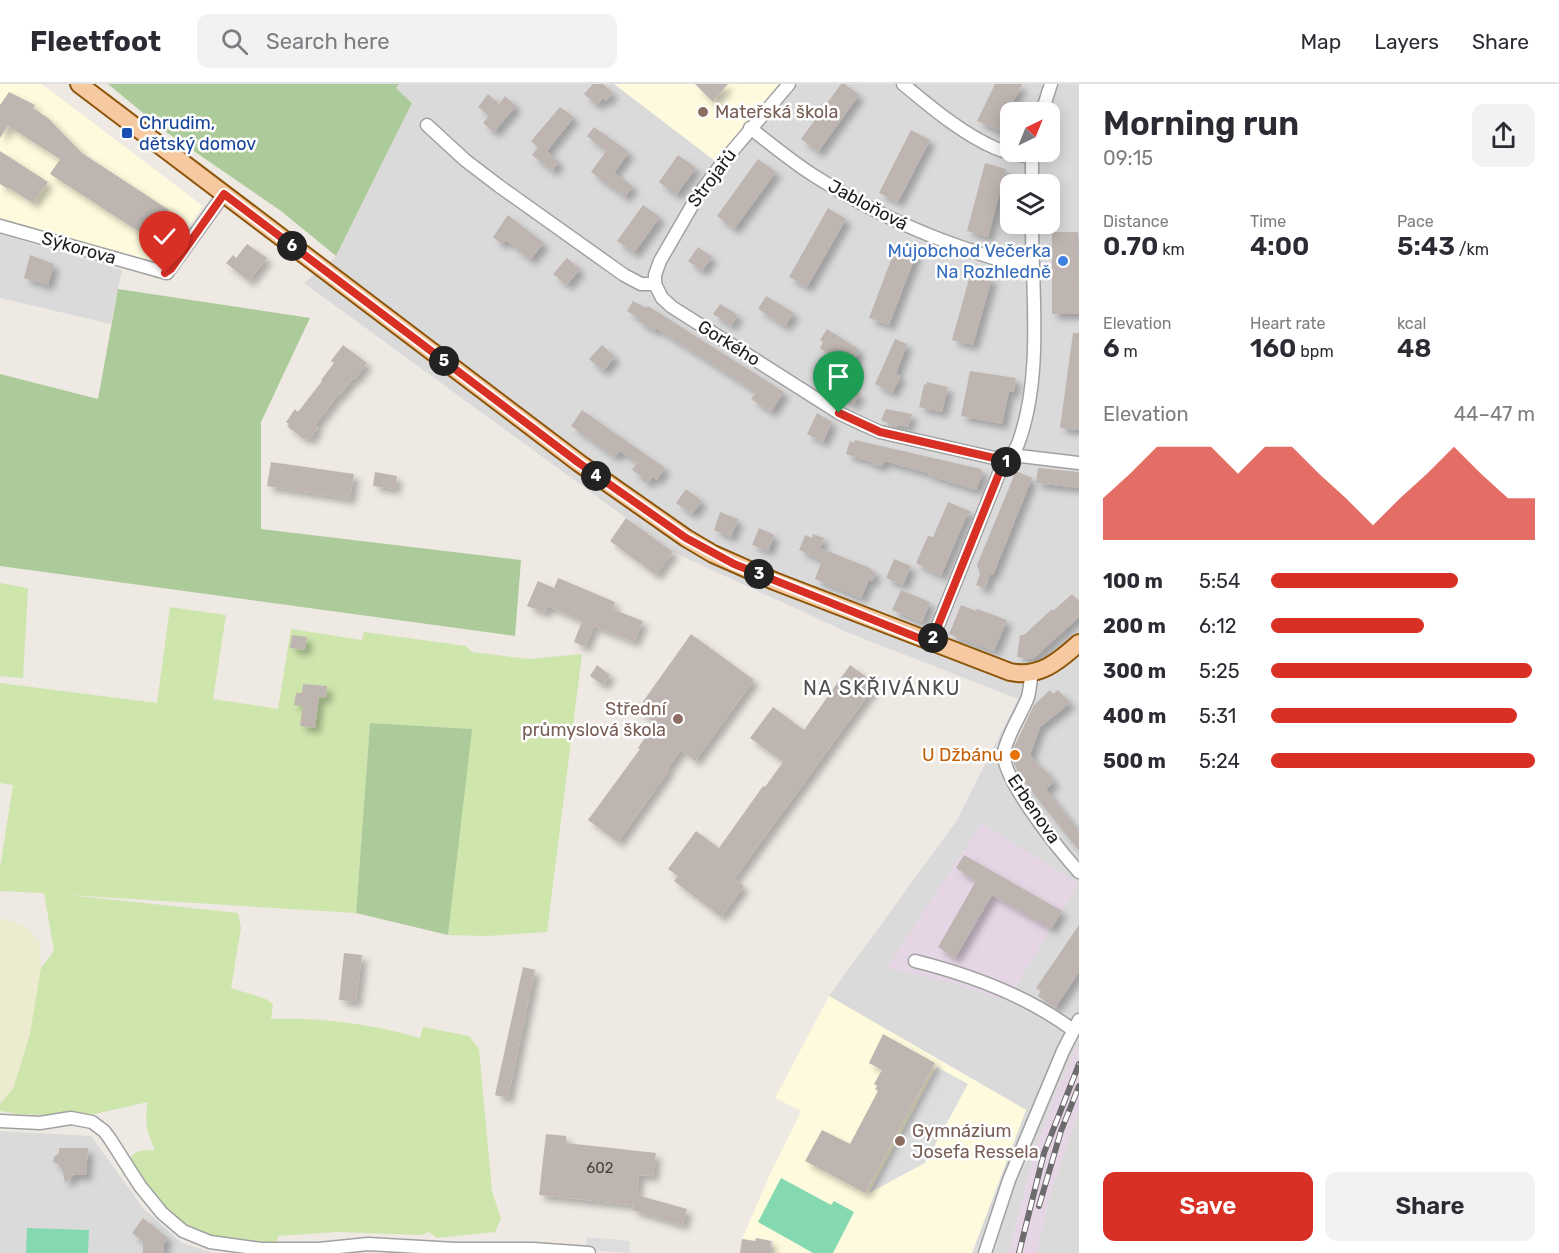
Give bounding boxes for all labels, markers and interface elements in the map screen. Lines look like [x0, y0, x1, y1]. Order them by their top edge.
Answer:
search box [197, 14, 617, 68]
text: Fleetfoot [30, 25, 161, 58]
icon: search [218, 25, 251, 58]
text: Search here [266, 28, 389, 55]
text: Map [1300, 29, 1341, 54]
text: Layers [1374, 29, 1439, 54]
text: Share [1472, 29, 1529, 54]
place label: Mateřská škola [715, 101, 838, 123]
north arrow [1000, 102, 1060, 162]
map controls [1000, 102, 1060, 234]
text: Morning run [1103, 104, 1299, 143]
button: share [1472, 104, 1535, 167]
marker: Mateřská škola [696, 105, 710, 119]
place label: Chrudim, dětský domov [139, 112, 256, 155]
marker: Chrudim, dětský domov [120, 126, 134, 140]
street label: Strojařů [683, 144, 741, 212]
text: 09:15 [1103, 146, 1153, 170]
button: layers [1000, 174, 1060, 234]
street label: Jabloňová [824, 175, 912, 235]
pin [139, 211, 190, 273]
text: Distance [1103, 212, 1169, 231]
text: Time [1250, 212, 1286, 231]
text: Pace [1397, 212, 1434, 231]
icon: check [148, 220, 181, 253]
street label: Sýkorova [39, 227, 119, 269]
pin: 6 [277, 231, 307, 261]
text: 0.70 [1103, 231, 1158, 262]
text: 4:00 [1250, 231, 1309, 262]
text: 5:43 [1397, 231, 1455, 262]
text: 6 [287, 236, 297, 255]
place label: Můjobchod Večerka Na Rozhledně [887, 240, 1051, 283]
text: km [1158, 240, 1185, 259]
text: /km [1455, 240, 1489, 259]
marker: Můjobchod Večerka Na Rozhledně [1056, 254, 1070, 268]
text: Elevation [1103, 314, 1172, 333]
text: Heart rate [1250, 314, 1325, 333]
text: kcal [1397, 314, 1426, 333]
street label: Gorkého [694, 315, 764, 371]
text: 6 [1103, 333, 1120, 364]
text: 160 [1250, 333, 1296, 364]
text: 48 [1397, 333, 1432, 364]
text: m [1120, 342, 1138, 361]
text: bpm [1296, 342, 1334, 361]
pin: 5 [429, 346, 459, 376]
text: 5 [439, 351, 449, 370]
pin [813, 351, 864, 413]
icon: arrive [822, 360, 855, 393]
text: Elevation [1103, 402, 1189, 426]
text: 44–47 m [1454, 402, 1535, 426]
pin: 1 [991, 447, 1021, 477]
text: 1 [1002, 452, 1010, 471]
pin: 4 [581, 461, 611, 491]
text: 4 [591, 466, 601, 485]
pin: 3 [744, 559, 774, 589]
text: 3 [754, 564, 764, 583]
text: 100 m [1103, 569, 1163, 593]
text: 5:54 [1199, 569, 1240, 593]
text: 200 m [1103, 614, 1166, 638]
text: 6:12 [1199, 614, 1236, 638]
pin: 2 [918, 623, 948, 653]
text: 2 [928, 628, 938, 647]
text: 300 m [1103, 659, 1166, 683]
text: 5:25 [1199, 659, 1240, 683]
district label: NA SKŘIVÁNKU [803, 676, 961, 700]
place label: Střední průmyslová škola [522, 698, 668, 741]
text: 400 m [1103, 704, 1166, 728]
text: 5:31 [1199, 704, 1236, 728]
marker: Střední průmyslová škola [671, 712, 685, 726]
place label: U Džbánu [922, 744, 1003, 766]
marker: U Džbánu [1008, 748, 1022, 762]
text: 500 m [1103, 749, 1166, 773]
text: 5:24 [1199, 749, 1240, 773]
street label: Erbenova [1003, 770, 1065, 848]
place label: Gymnázium Josefa Ressela [912, 1120, 1039, 1163]
marker: Gymnázium Josefa Ressela [893, 1134, 907, 1148]
house number: 602 [586, 1159, 614, 1177]
button: Save [1103, 1172, 1313, 1241]
button: Share [1325, 1172, 1535, 1241]

